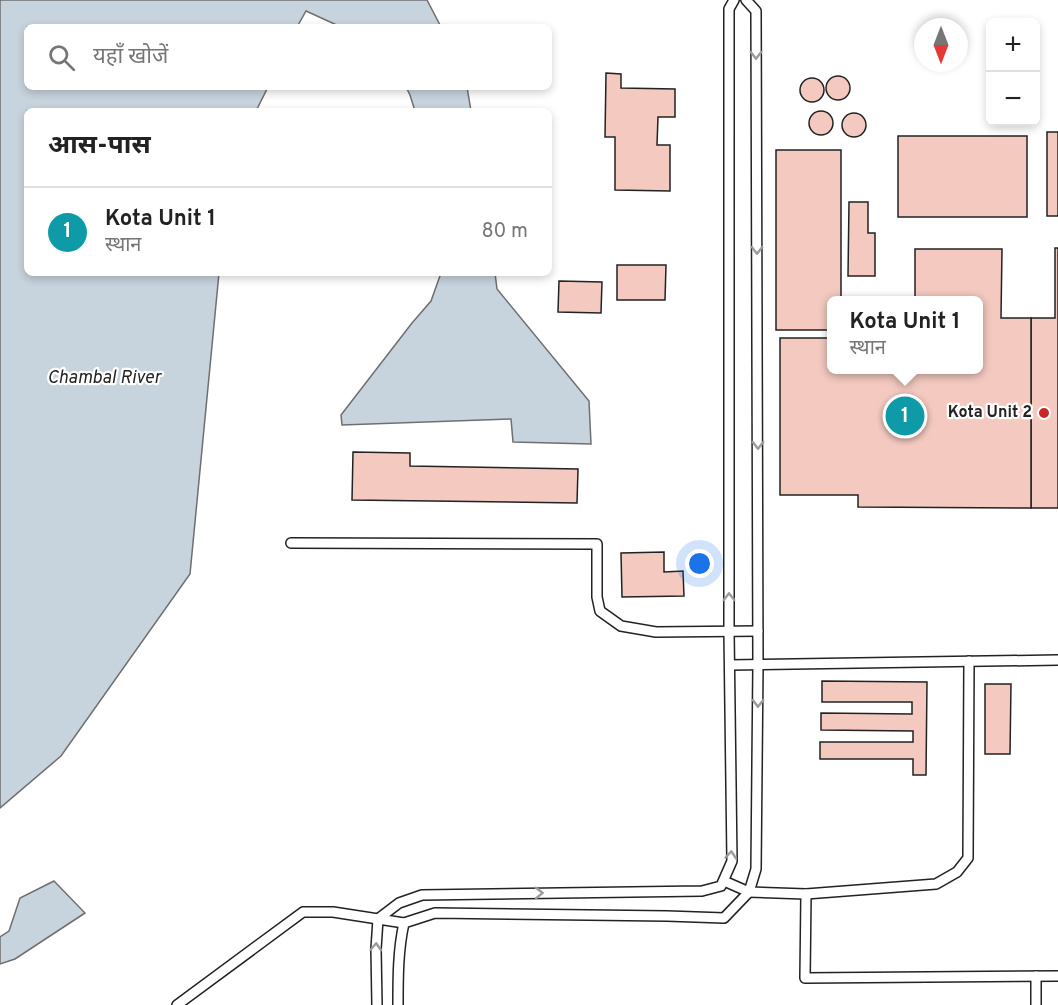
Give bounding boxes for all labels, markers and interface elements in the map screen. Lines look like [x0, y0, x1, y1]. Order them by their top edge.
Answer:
north arrow [914, 18, 968, 72]
map controls [986, 18, 1040, 126]
button: + [986, 18, 1040, 72]
search box [24, 24, 552, 90]
icon: search [45, 41, 78, 74]
text: यहाँ खोजें [93, 44, 168, 71]
one-way arrow [750, 50, 762, 59]
button: − [986, 72, 1040, 126]
text: आस-पास [48, 130, 151, 163]
text: Kota Unit 1 [105, 206, 216, 233]
text: 1 [64, 219, 72, 245]
text: 80 m [482, 219, 528, 245]
text: स्थान [105, 233, 141, 259]
one-way arrow [751, 245, 763, 254]
popup [827, 296, 983, 374]
text: Kota Unit 1 [849, 309, 961, 336]
text: स्थान [849, 336, 886, 362]
water label: Chambal River [47, 367, 163, 390]
pin: 1 [886, 394, 924, 438]
place label: Kota Unit 2 [948, 403, 1032, 423]
marker: Kota Unit 2 [1037, 406, 1051, 420]
one-way arrow [752, 440, 764, 449]
your location [685, 549, 714, 578]
one-way arrow [723, 593, 735, 602]
one-way arrow [752, 698, 764, 707]
one-way arrow [724, 850, 737, 860]
one-way arrow [534, 887, 543, 899]
one-way arrow [370, 942, 383, 951]

